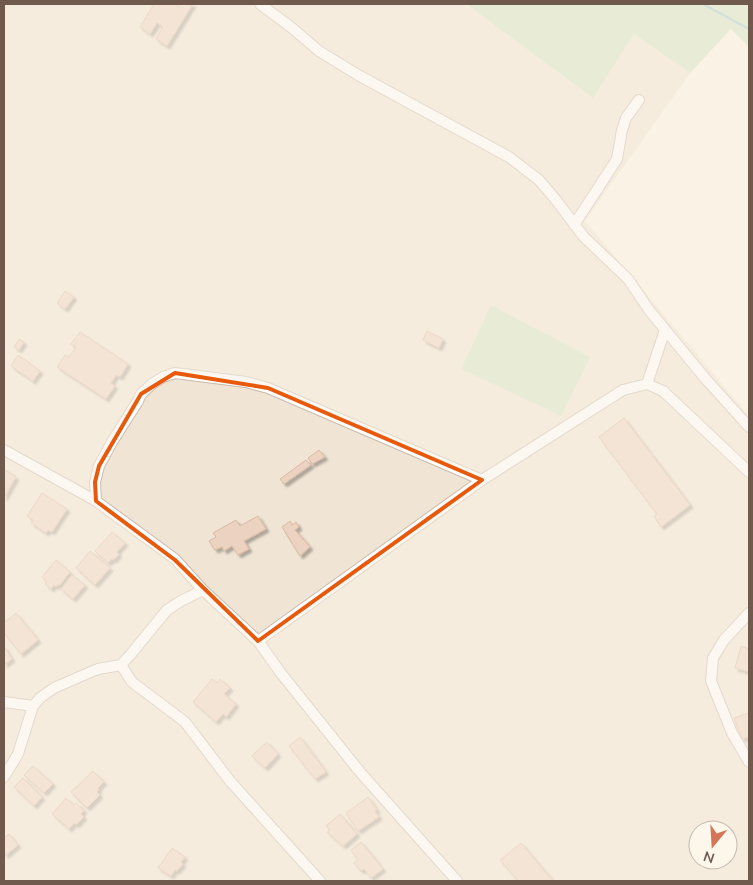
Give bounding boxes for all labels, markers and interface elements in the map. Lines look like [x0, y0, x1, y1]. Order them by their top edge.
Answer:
north arrow [688, 820, 738, 870]
text: N [701, 847, 717, 868]

